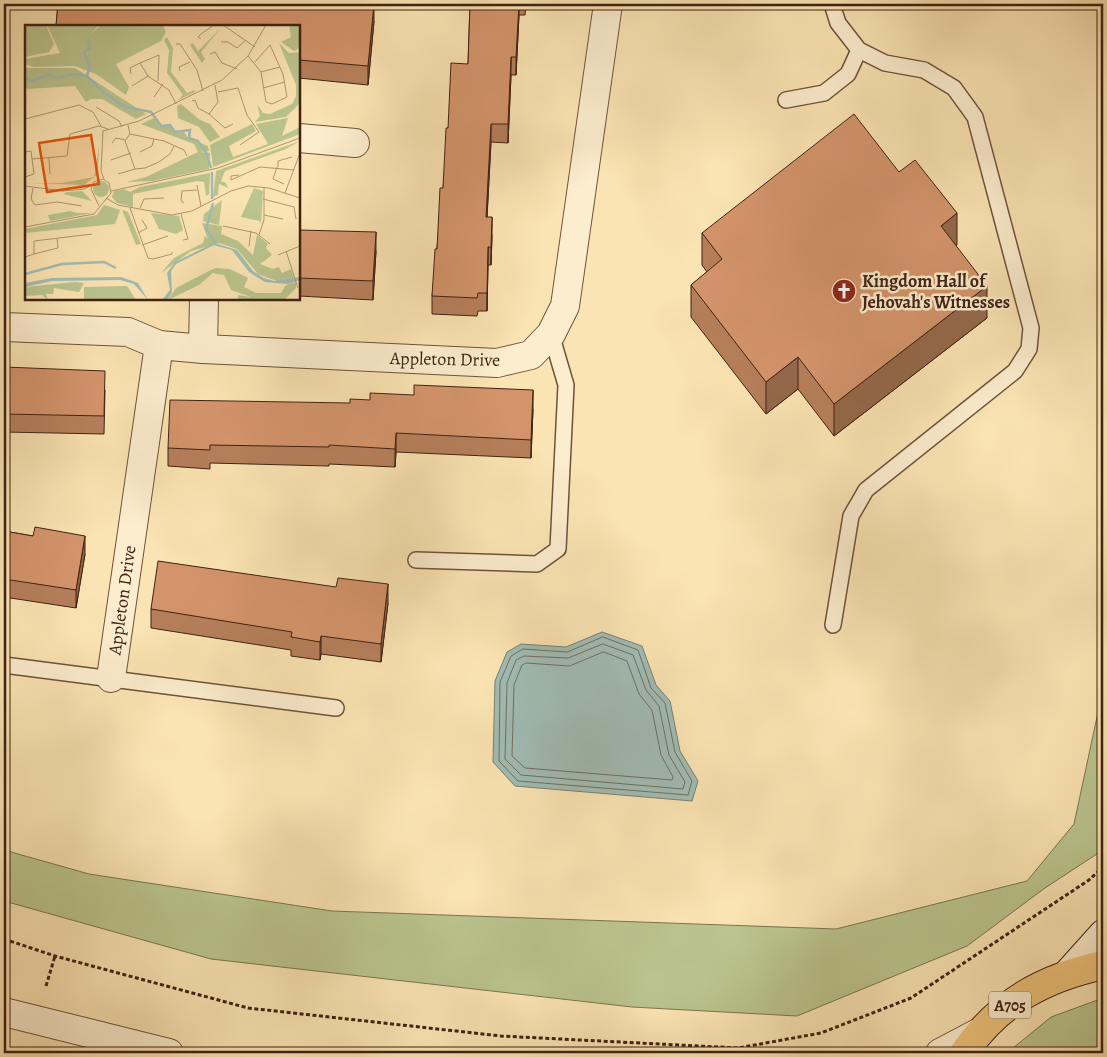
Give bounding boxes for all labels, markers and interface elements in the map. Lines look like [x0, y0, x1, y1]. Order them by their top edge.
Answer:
inset map [25, 25, 300, 300]
place label: Kingdom Hall of Jehovah's Witnesses [862, 269, 1010, 314]
church icon: Kingdom Hall of Jehovah's Witnesses [831, 278, 857, 304]
street label: Appleton Drive [389, 346, 500, 372]
street label: Appleton Drive [102, 544, 142, 657]
road number: A705 [989, 992, 1031, 1018]

